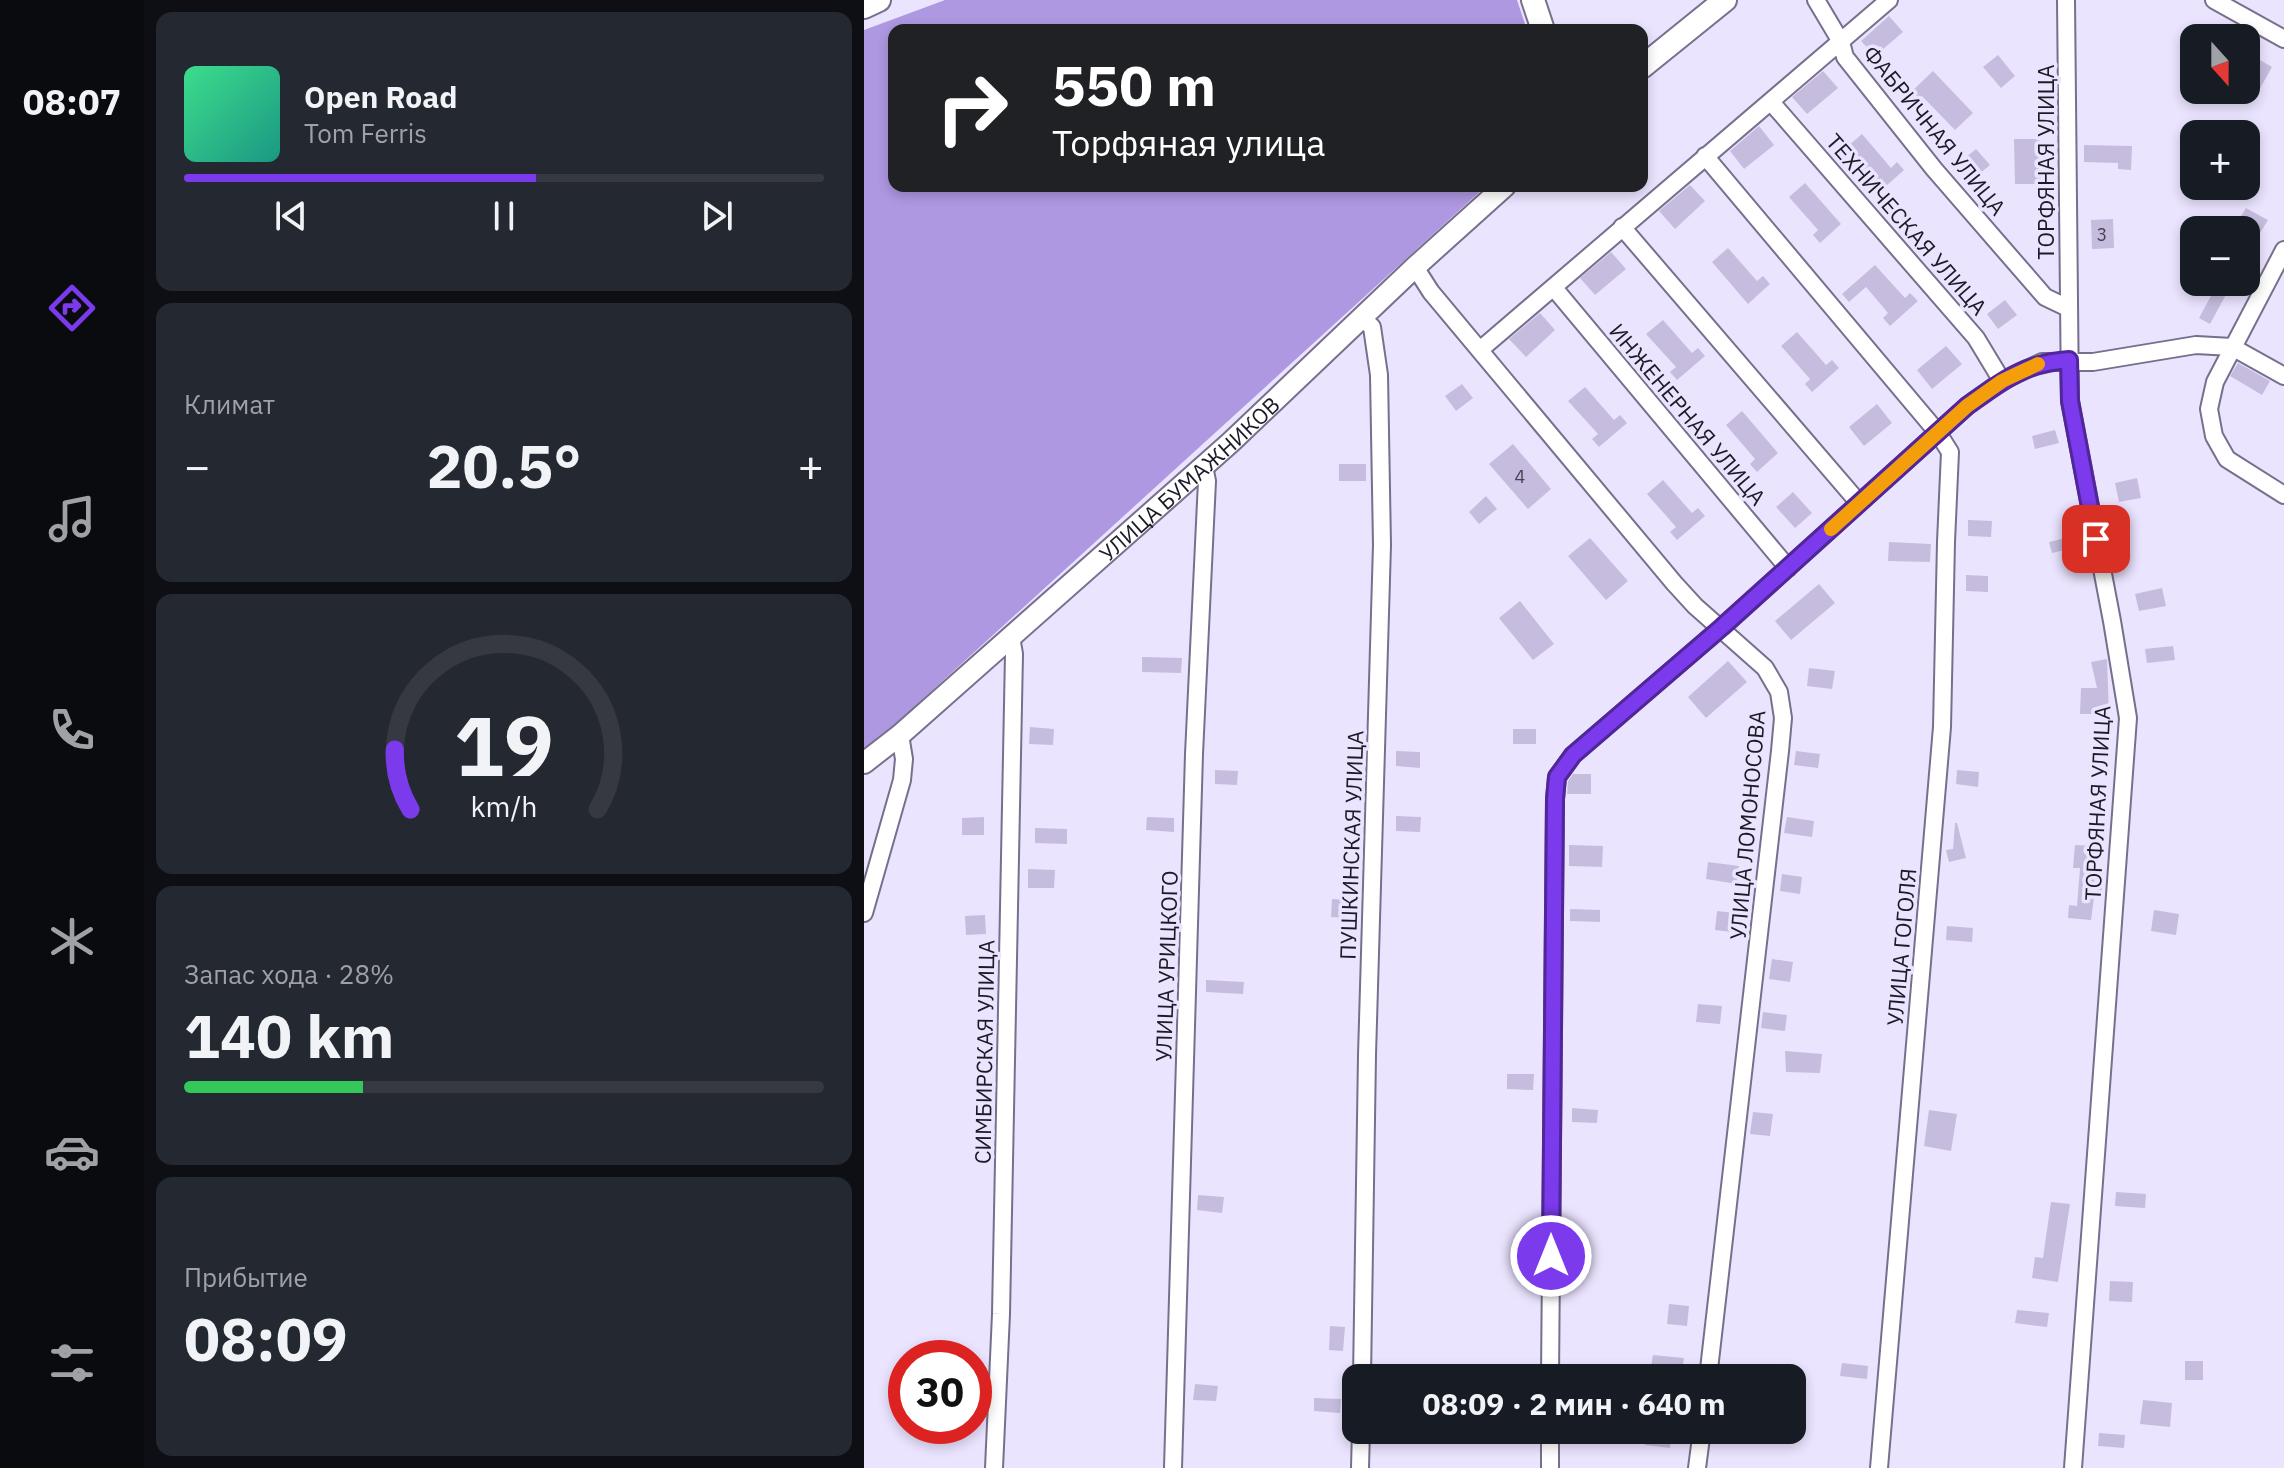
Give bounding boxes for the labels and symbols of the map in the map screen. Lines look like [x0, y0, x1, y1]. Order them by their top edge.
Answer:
north arrow [2180, 24, 2260, 104]
street label: ФАБРИЧНАЯ УЛИЦА [1857, 39, 2013, 221]
street label: ТОРФЯНАЯ УЛИЦА [2031, 64, 2060, 260]
street label: ТЕХНИЧЕСКАЯ УЛИЦА [1820, 127, 1994, 321]
house number: 3 [2097, 223, 2107, 246]
street label: ИНЖЕНЕРНАЯ УЛИЦА [1603, 317, 1773, 511]
street label: УЛИЦА БУМАЖНИКОВ [1092, 389, 1285, 567]
house number: 4 [1515, 465, 1526, 488]
pin [2062, 505, 2130, 573]
street label: ТОРФЯНАЯ УЛИЦА [2077, 705, 2117, 901]
street label: УЛИЦА ЛОМОНОСОВА [1723, 709, 1771, 941]
street label: ПУШКИНСКАЯ УЛИЦА [1333, 730, 1369, 960]
street label: УЛИЦА ГОГОЛЯ [1880, 867, 1922, 1027]
street label: УЛИЦА УРИЦКОГО [1148, 870, 1184, 1062]
street label: СИМБИРСКАЯ УЛИЦА [968, 940, 1000, 1164]
position arrow [1509, 1214, 1593, 1298]
speed limit sign: 30 [888, 1340, 992, 1444]

